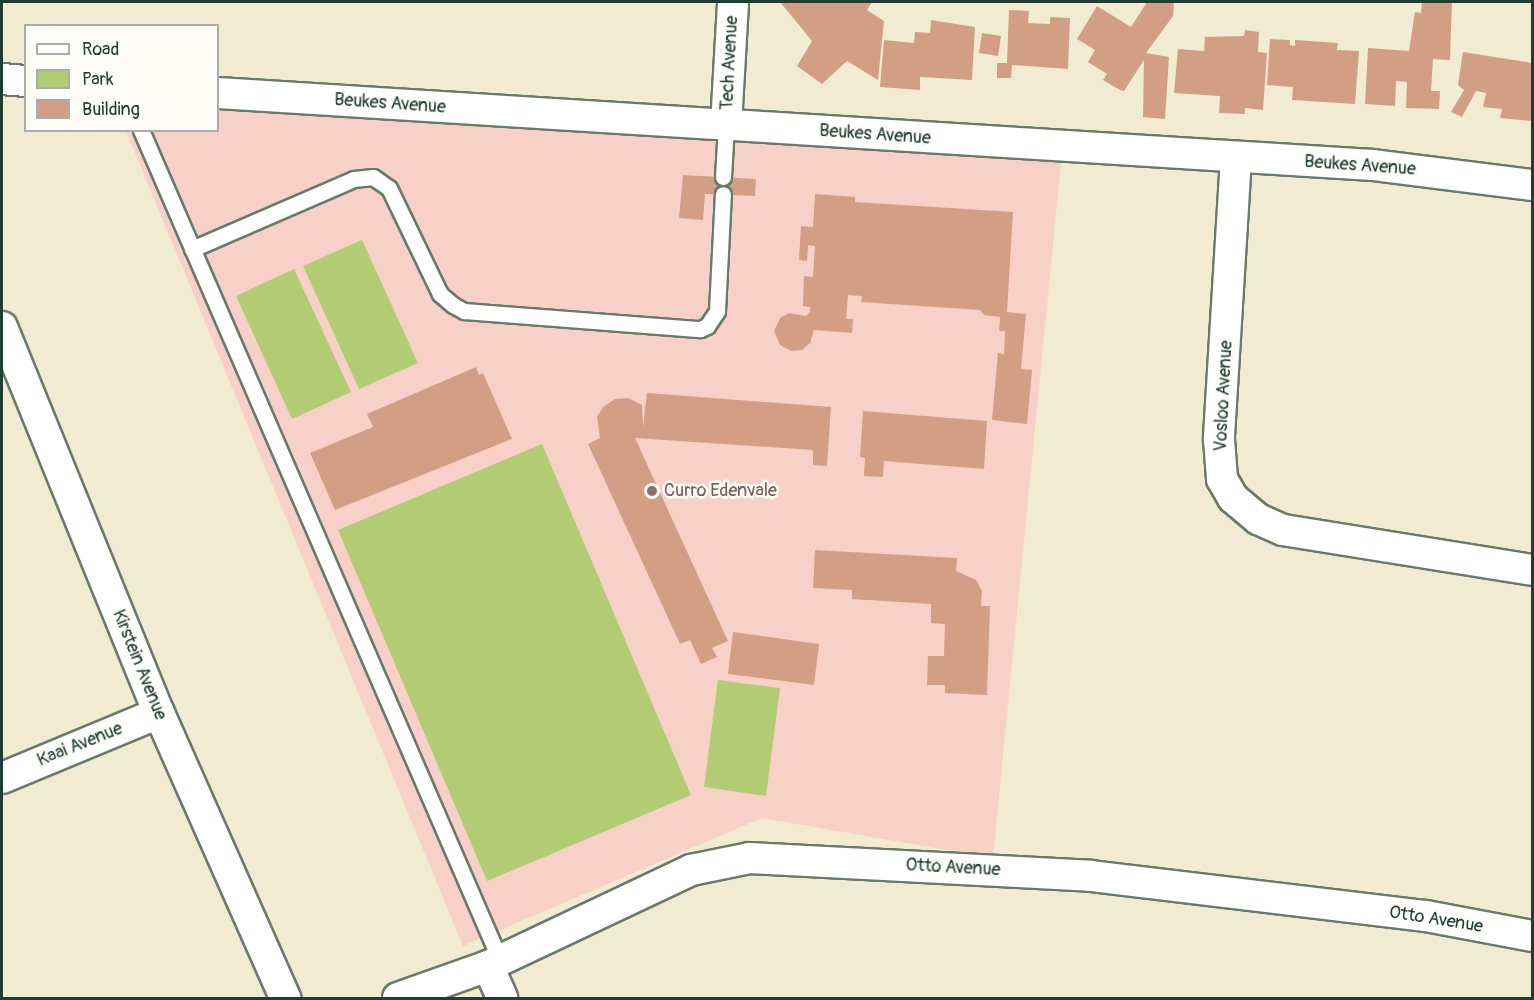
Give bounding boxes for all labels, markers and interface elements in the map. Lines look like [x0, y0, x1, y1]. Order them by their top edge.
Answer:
street label: Tech Avenue [717, 15, 743, 111]
legend [24, 24, 219, 132]
text: Road [82, 38, 119, 61]
text: Park [82, 68, 114, 91]
street label: Beukes Avenue [333, 89, 447, 119]
text: Building [82, 98, 140, 121]
street label: Beukes Avenue [818, 120, 932, 150]
street label: Beukes Avenue [1303, 151, 1417, 181]
street label: Vosloo Avenue [1210, 340, 1238, 452]
place label: Curro Edenvale [664, 480, 777, 502]
marker: Curro Edenvale [645, 484, 659, 498]
street label: Kirstein Avenue [107, 607, 171, 723]
street label: Kaai Avenue [34, 718, 126, 772]
street label: Otto Avenue [905, 855, 1001, 881]
street label: Otto Avenue [1387, 902, 1485, 938]

